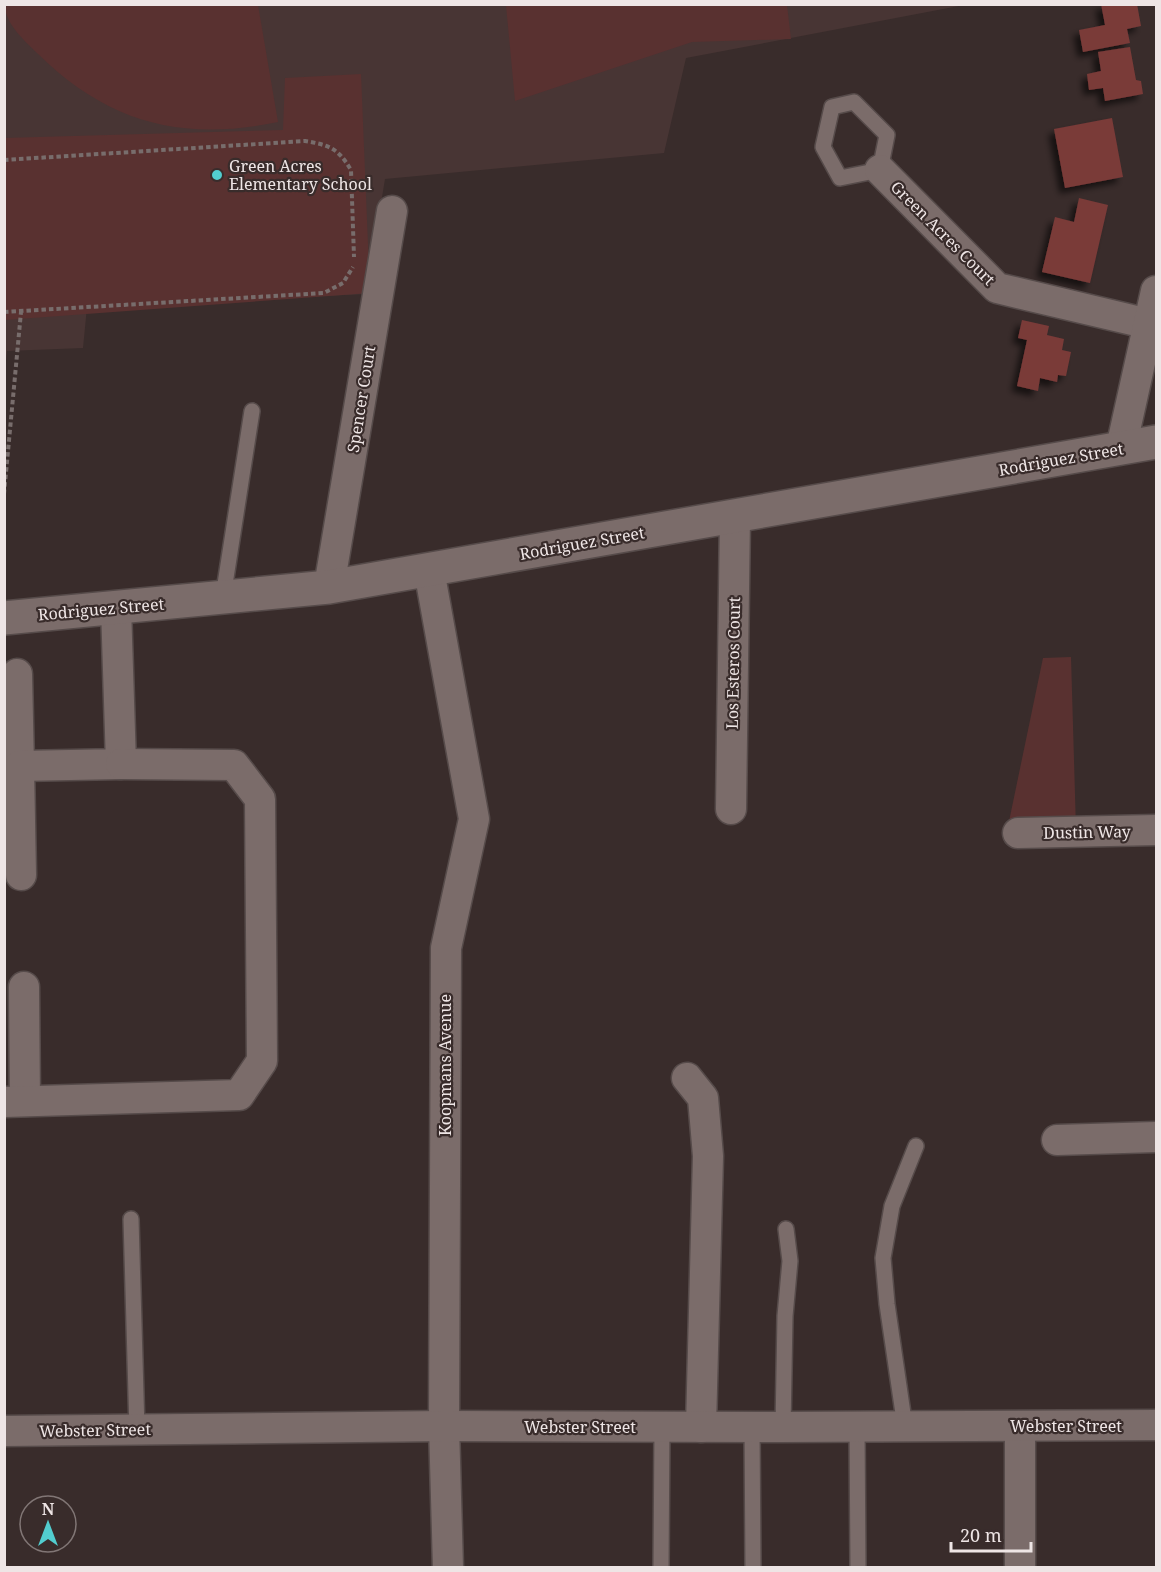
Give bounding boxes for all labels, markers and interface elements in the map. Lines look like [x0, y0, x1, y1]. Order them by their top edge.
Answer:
place label: Green Acres Elementary School [229, 155, 372, 195]
marker: Green Acres Elementary School [210, 168, 224, 182]
street label: Green Acres Court [886, 176, 1000, 290]
street label: Spencer Court [342, 344, 380, 454]
street label: Rodriguez Street [997, 437, 1126, 481]
street label: Rodriguez Street [518, 521, 647, 565]
street label: Rodriguez Street [37, 592, 165, 625]
street label: Los Esteros Court [721, 596, 745, 729]
street label: Dustin Way [1043, 820, 1132, 844]
street label: Koopmans Avenue [434, 994, 456, 1136]
street label: Webster Street [1010, 1415, 1122, 1437]
street label: Webster Street [524, 1416, 636, 1438]
street label: Webster Street [39, 1418, 152, 1442]
north arrow [18, 1494, 78, 1554]
text: N [42, 1498, 55, 1520]
scale bar [951, 1515, 1030, 1553]
text: 20 m [960, 1523, 1002, 1547]

